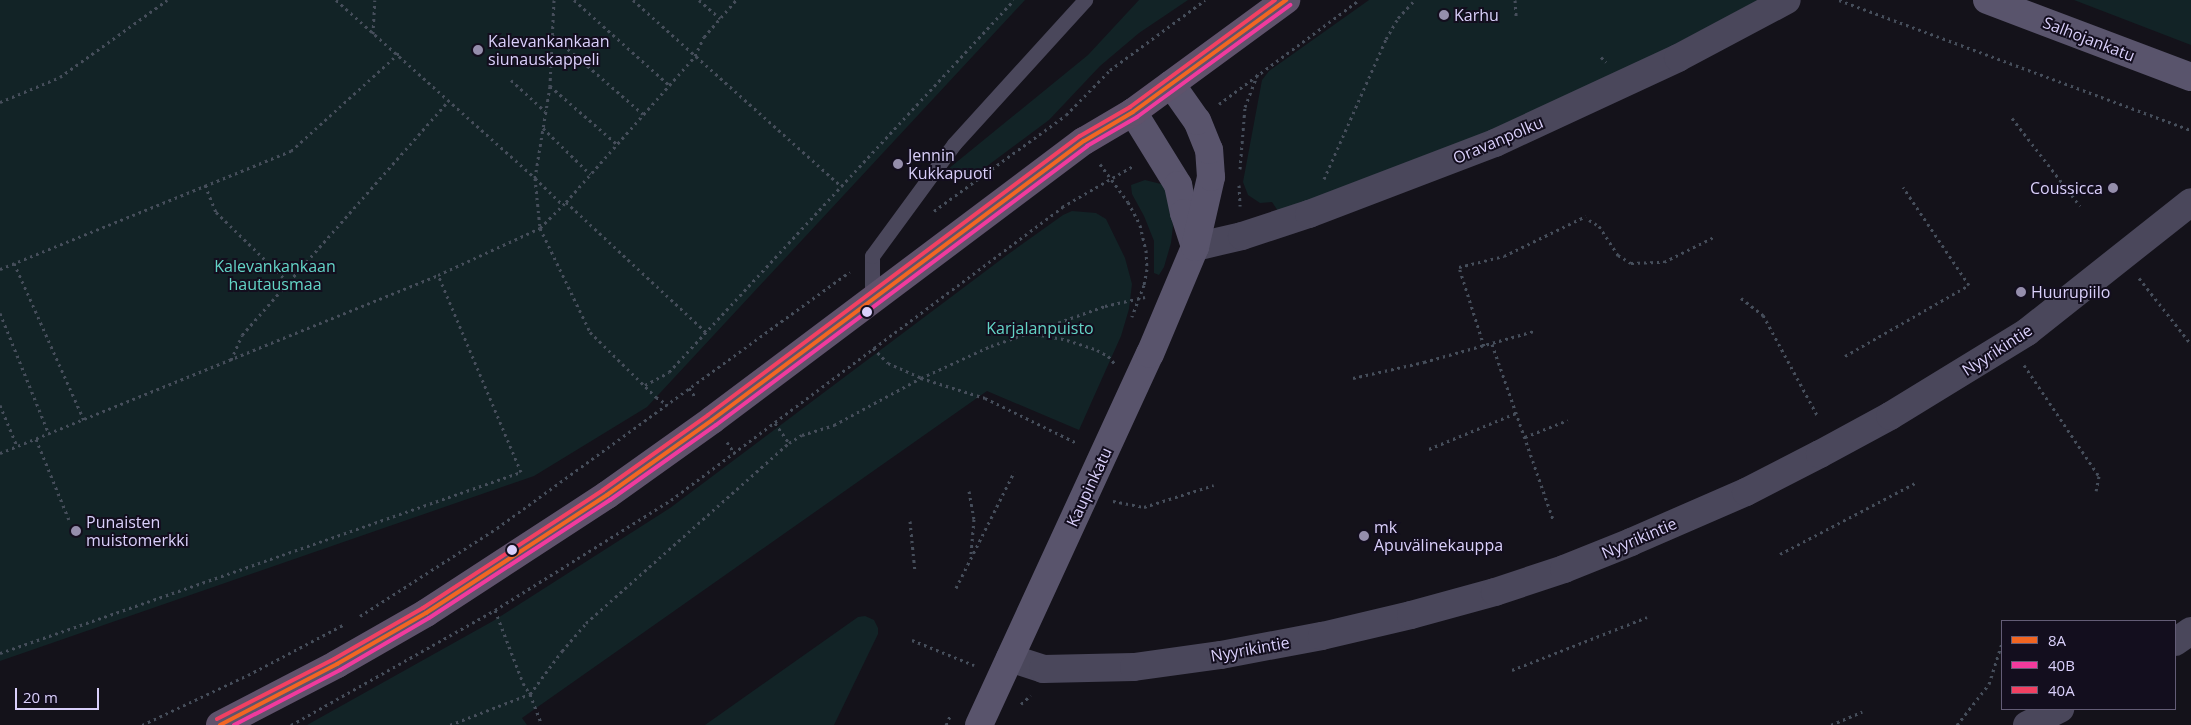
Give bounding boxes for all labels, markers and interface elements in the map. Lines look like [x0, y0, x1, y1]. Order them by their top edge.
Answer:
place label: Karhu [1454, 5, 1499, 25]
marker: Karhu [1438, 9, 1450, 21]
street label: Salhojankatu [2040, 13, 2138, 65]
place label: Kalevankankaan siunauskappeli [488, 31, 610, 69]
marker: Kalevankankaan siunauskappeli [472, 44, 484, 56]
street label: Oravanpolku [1450, 112, 1546, 168]
place label: Jennin Kukkapuoti [908, 145, 992, 183]
marker: Jennin Kukkapuoti [892, 158, 904, 170]
place label: Coussicca [2030, 178, 2103, 198]
marker: Coussicca [2107, 182, 2119, 194]
park label: Kalevankankaan hautausmaa [214, 256, 336, 294]
place label: Huurupiilo [2031, 282, 2110, 302]
marker: Huurupiilo [2015, 286, 2027, 298]
unlabelled marker [862, 307, 872, 317]
park label: Karjalanpuisto [986, 318, 1094, 338]
street label: Nyyrikintie [1958, 320, 2036, 380]
street label: Kaupinkatu [1062, 444, 1116, 530]
place label: Punaisten muistomerkki [86, 512, 189, 550]
street label: Nyyrikintie [1599, 514, 1679, 562]
place label: mk Apuvälinekauppa [1374, 517, 1503, 555]
marker: Punaisten muistomerkki [70, 525, 82, 537]
marker: mk Apuvälinekauppa [1358, 530, 1370, 542]
unlabelled marker [507, 545, 517, 555]
legend [2001, 620, 2176, 710]
text: 8A [2048, 630, 2066, 650]
street label: Nyyrikintie [1209, 633, 1291, 665]
text: 40B [2048, 655, 2075, 675]
scale bar [18, 678, 101, 710]
text: 40A [2048, 680, 2075, 700]
text: 20 m [23, 687, 58, 707]

